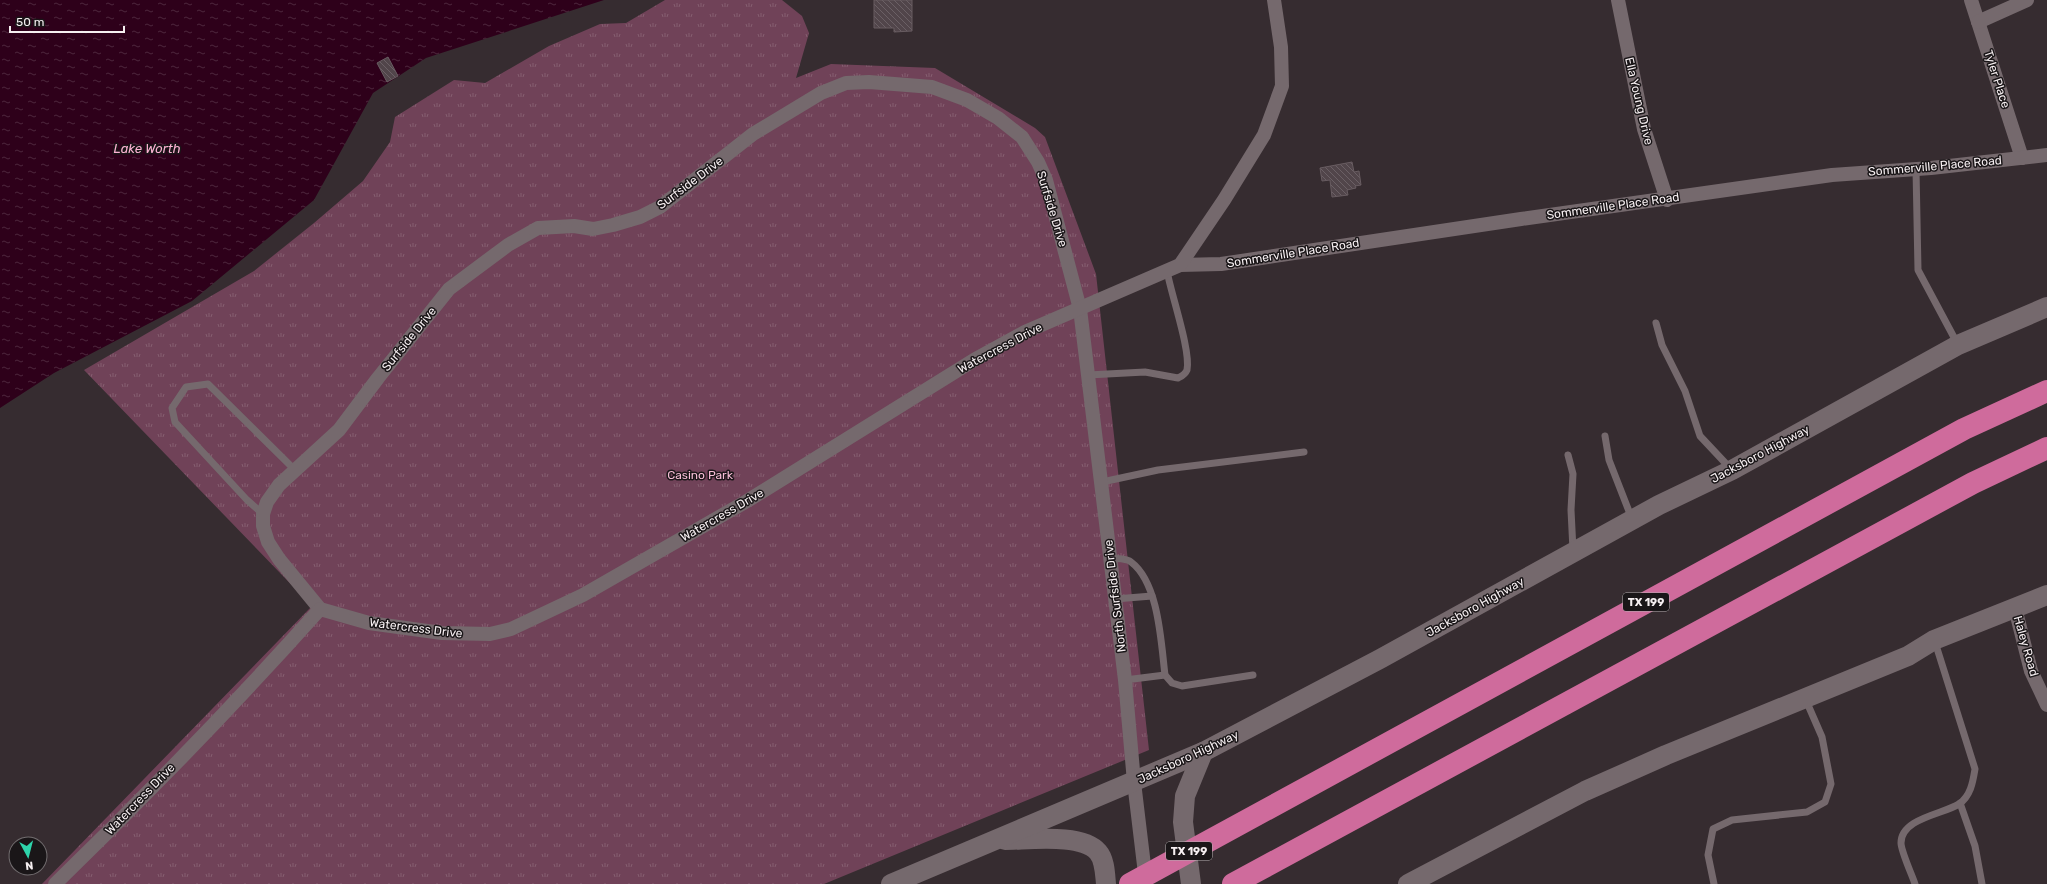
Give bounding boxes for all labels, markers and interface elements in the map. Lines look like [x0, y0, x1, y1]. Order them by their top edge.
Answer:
scale bar [10, 8, 124, 34]
text: 50 m [16, 15, 44, 29]
street label: Tyler Place [1981, 48, 2013, 110]
street label: Ella Young Drive [1622, 56, 1656, 146]
water label: Lake Worth [113, 141, 181, 156]
street label: Sommerville Place Road [1868, 153, 2002, 179]
street label: Surfside Drive [654, 154, 726, 212]
street label: Surfside Drive [1034, 169, 1070, 249]
street label: Sommerville Place Road [1546, 190, 1680, 222]
street label: Sommerville Place Road [1226, 236, 1360, 270]
street label: Surfside Drive [379, 304, 439, 374]
street label: Watercress Drive [955, 320, 1045, 376]
street label: Jacksboro Highway [1708, 422, 1812, 486]
park label: Casino Park [667, 468, 734, 482]
street label: Watercress Drive [678, 485, 766, 544]
street label: North Surfside Drive [1101, 539, 1129, 653]
street label: Jacksboro Highway [1424, 574, 1527, 640]
road number: TX 199 [1623, 593, 1669, 611]
street label: Haley Road [2011, 614, 2041, 678]
street label: Watercress Drive [369, 615, 464, 641]
street label: Jacksboro Highway [1135, 727, 1241, 787]
street label: Watercress Drive [102, 760, 178, 838]
north arrow [8, 836, 48, 876]
road number: TX 199 [1166, 842, 1212, 860]
text: N [24, 858, 34, 872]

